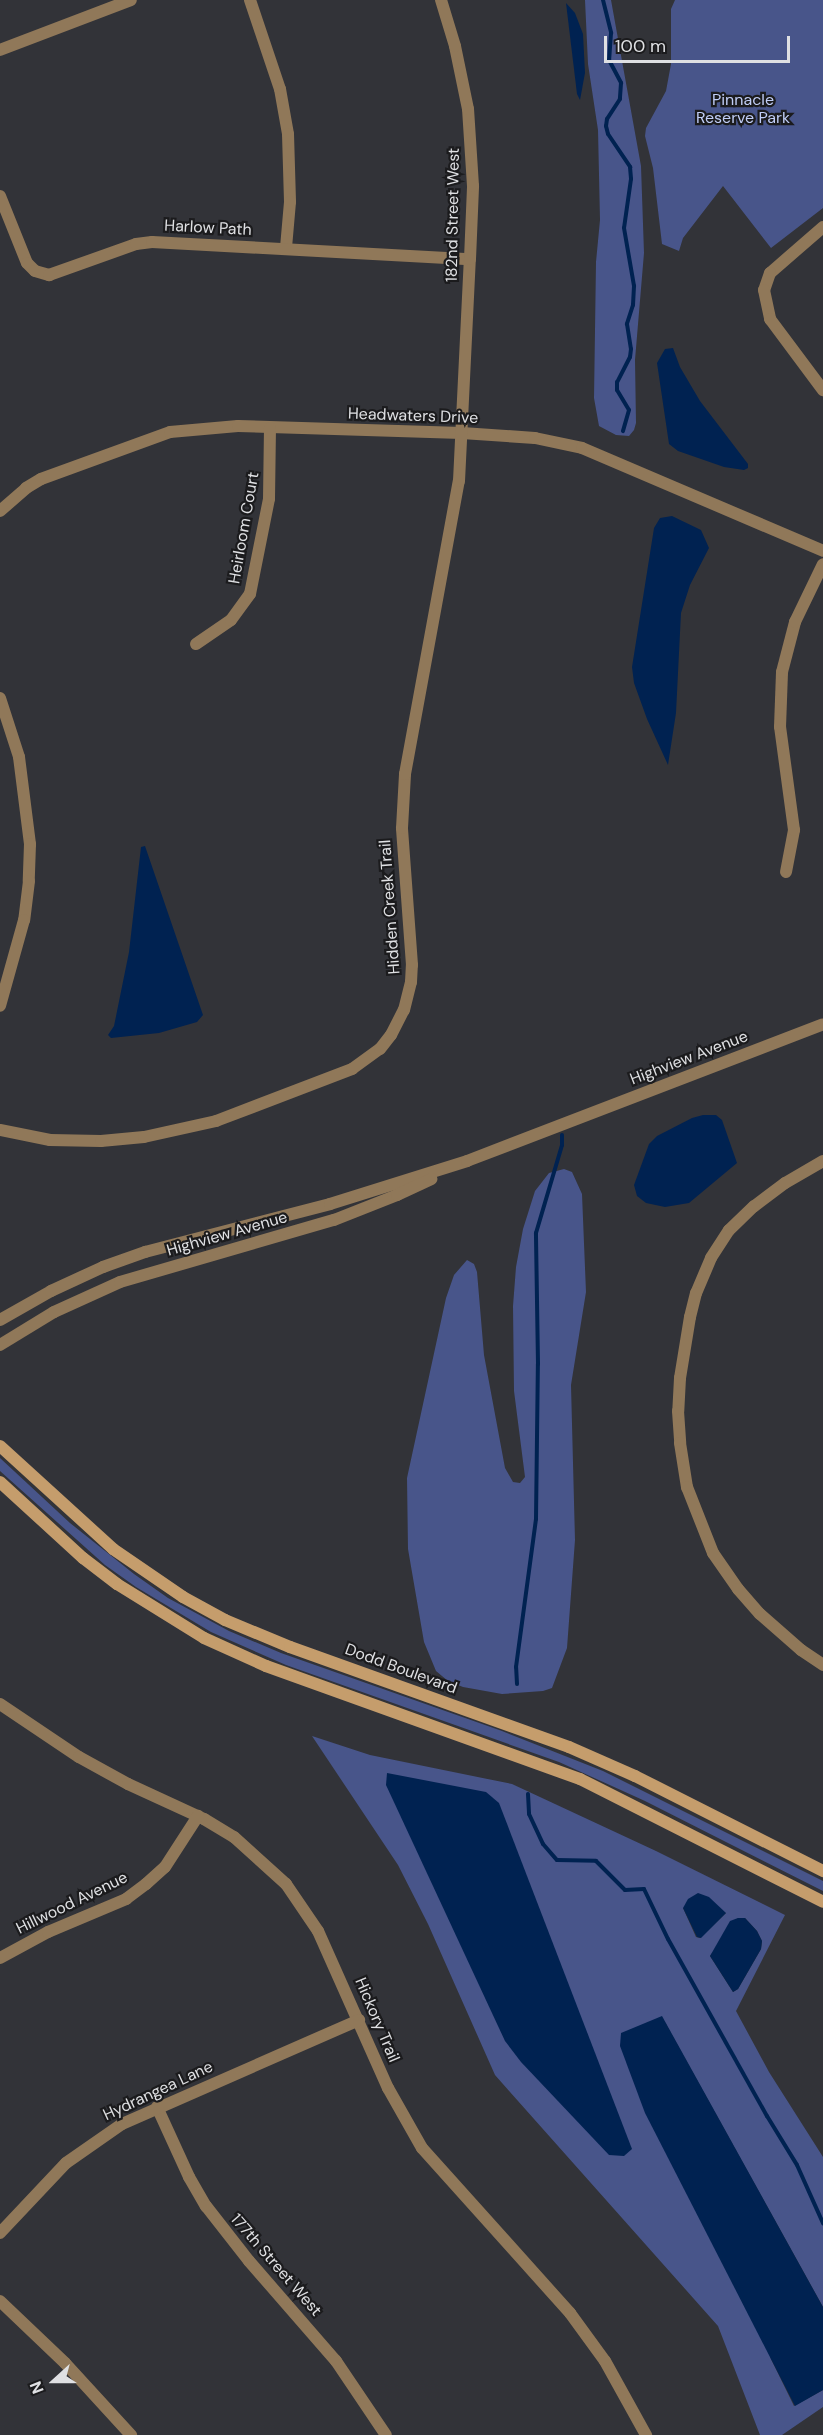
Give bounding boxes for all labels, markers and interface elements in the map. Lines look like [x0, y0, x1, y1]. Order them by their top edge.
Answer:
scale bar [607, 24, 793, 62]
text: 100 m [615, 34, 666, 58]
park label: Pinnacle Reserve Park [696, 90, 790, 128]
street label: 182nd Street West [442, 148, 464, 282]
street label: Harlow Path [164, 216, 252, 240]
street label: Headwaters Drive [348, 404, 478, 428]
street label: Heirloom Court [225, 471, 263, 585]
street label: Hidden Creek Trail [376, 839, 404, 975]
street label: Highview Avenue [627, 1027, 751, 1089]
street label: Highview Avenue [164, 1208, 290, 1260]
street label: Dodd Boulevard [342, 1640, 460, 1698]
street label: Hillwood Avenue [13, 1868, 131, 1938]
street label: Hickory Trail [351, 1975, 403, 2065]
street label: Hydrangea Lane [100, 2057, 216, 2125]
street label: 177th Street West [226, 2210, 326, 2320]
north arrow [24, 2351, 84, 2411]
text: N [25, 2378, 49, 2397]

